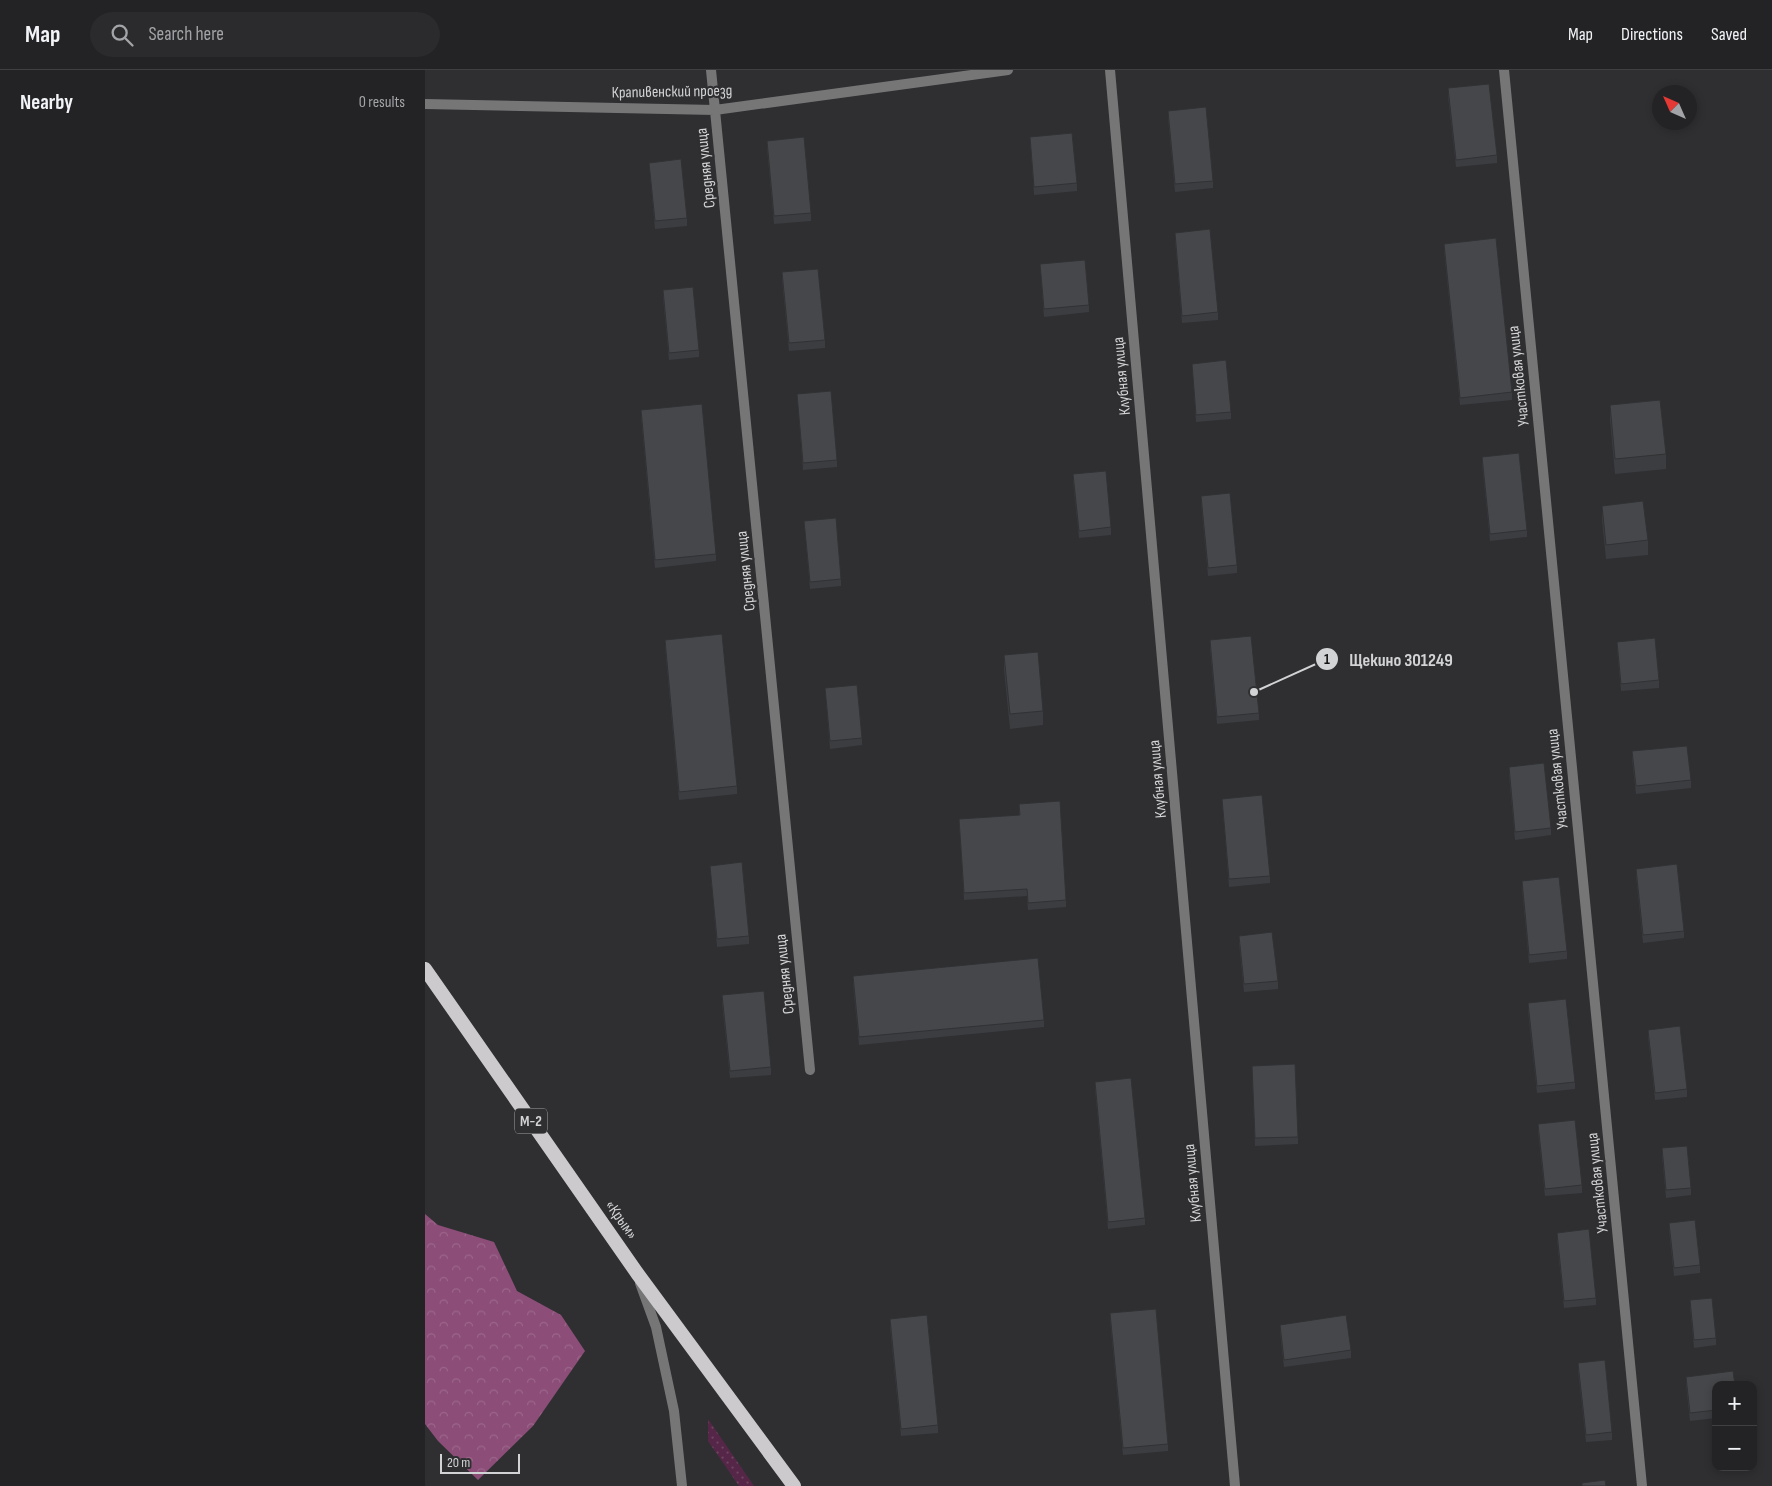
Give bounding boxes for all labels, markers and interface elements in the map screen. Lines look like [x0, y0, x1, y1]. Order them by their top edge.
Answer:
search box [90, 12, 440, 57]
text: Map [25, 20, 60, 49]
icon: search [108, 21, 136, 49]
text: Search here [148, 23, 224, 46]
text: Map [1568, 24, 1593, 45]
text: Directions [1621, 24, 1683, 45]
text: Saved [1711, 24, 1747, 45]
street label: Крапивенский проезд [612, 81, 732, 103]
north arrow [1652, 85, 1697, 130]
text: Nearby [20, 90, 73, 115]
text: 0 results [359, 93, 405, 112]
street label: Средняя улица [692, 127, 720, 209]
street label: Участковая улица [1504, 325, 1534, 427]
street label: Клубная улица [1109, 336, 1135, 416]
street label: Средняя улица [732, 530, 760, 612]
callout: Щекино 301249 [1314, 643, 1463, 676]
text: 1 [1324, 650, 1330, 669]
text: Щекино 301249 [1349, 650, 1453, 671]
street label: Участковая улица [1543, 728, 1573, 830]
street label: Клубная улица [1145, 739, 1171, 819]
street label: Средняя улица [771, 933, 799, 1015]
road number: М-2 [515, 1108, 547, 1134]
street label: Участковая улица [1583, 1132, 1613, 1234]
street label: Клубная улица [1180, 1143, 1206, 1223]
street label: «Крым» [601, 1197, 641, 1243]
map controls [1712, 1381, 1757, 1471]
button: + [1712, 1381, 1757, 1426]
button: − [1712, 1426, 1757, 1471]
scale bar [440, 1451, 520, 1474]
text: 20 m [447, 1454, 470, 1471]

